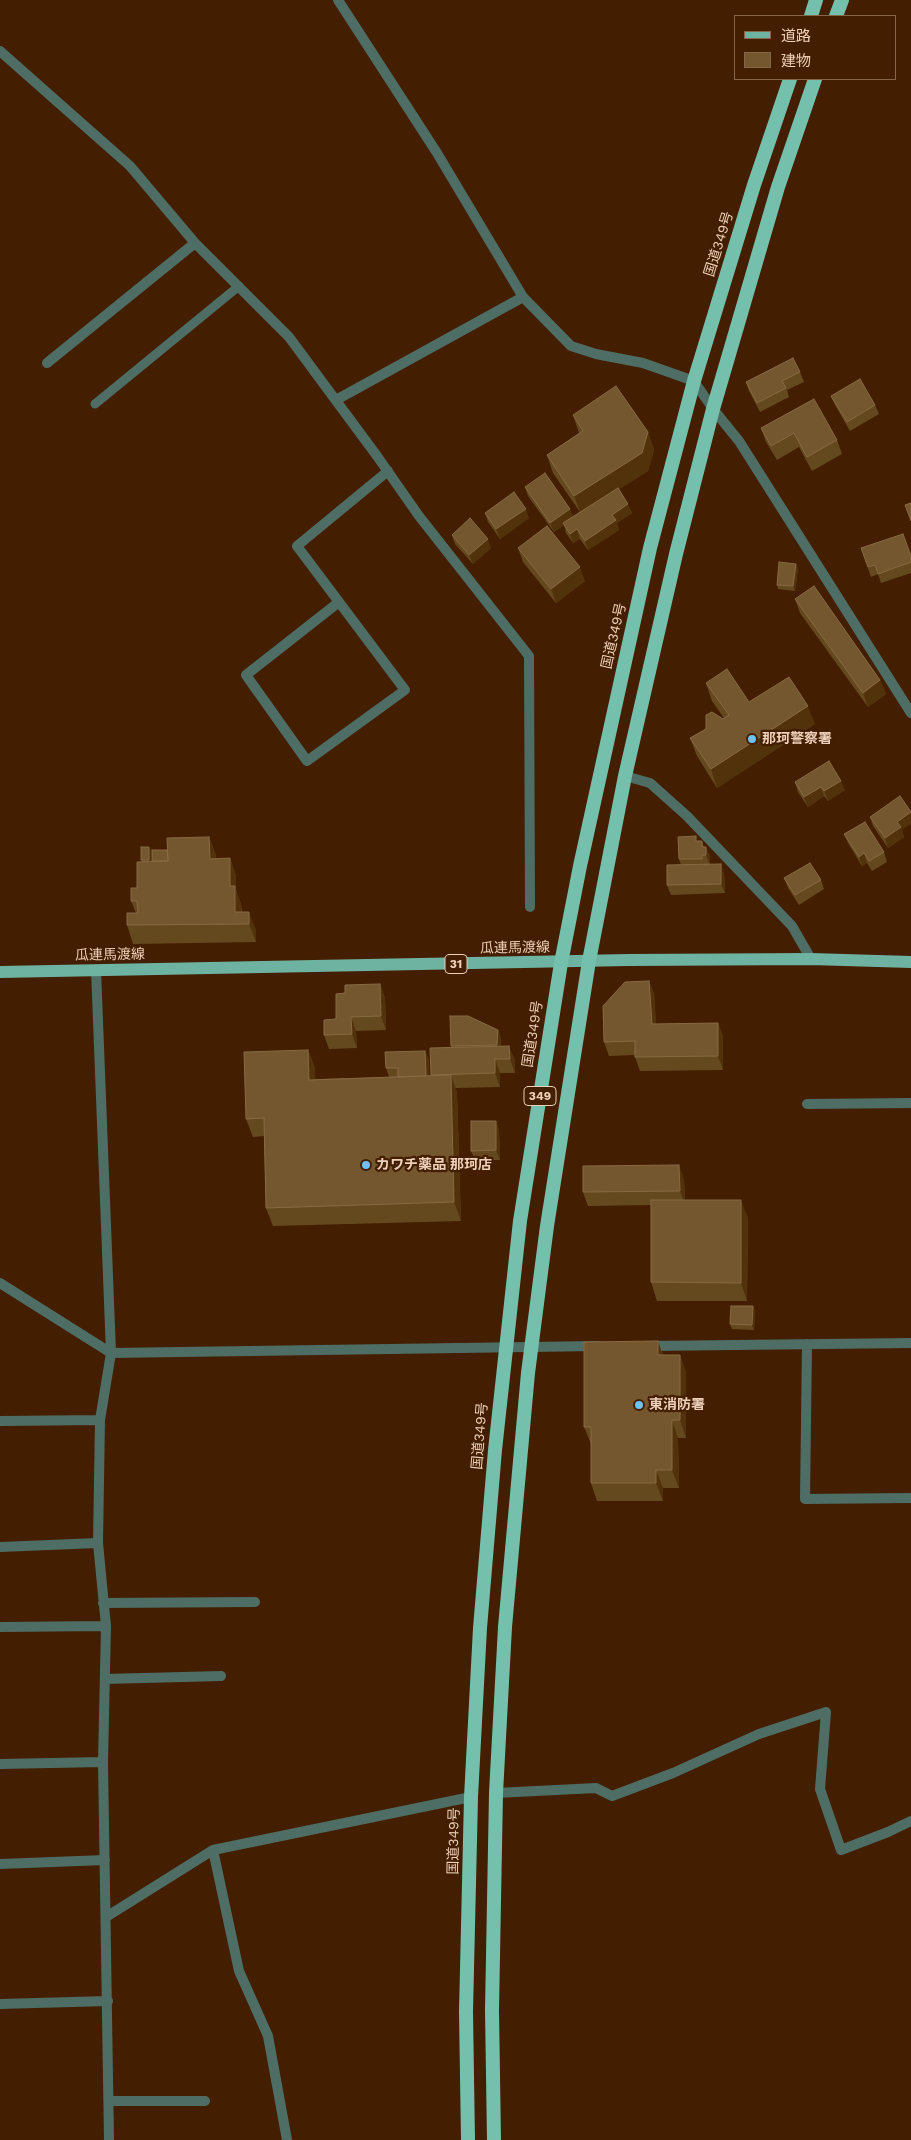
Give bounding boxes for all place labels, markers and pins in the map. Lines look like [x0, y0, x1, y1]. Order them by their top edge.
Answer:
place label: 那珂警察署 [762, 731, 832, 747]
marker: 那珂警察署 [746, 733, 758, 745]
place label: カワチ薬品 那珂店 [376, 1157, 492, 1173]
marker: カワチ薬品 那珂店 [360, 1159, 372, 1171]
place label: 東消防署 [649, 1397, 705, 1413]
marker: 東消防署 [633, 1399, 645, 1411]

